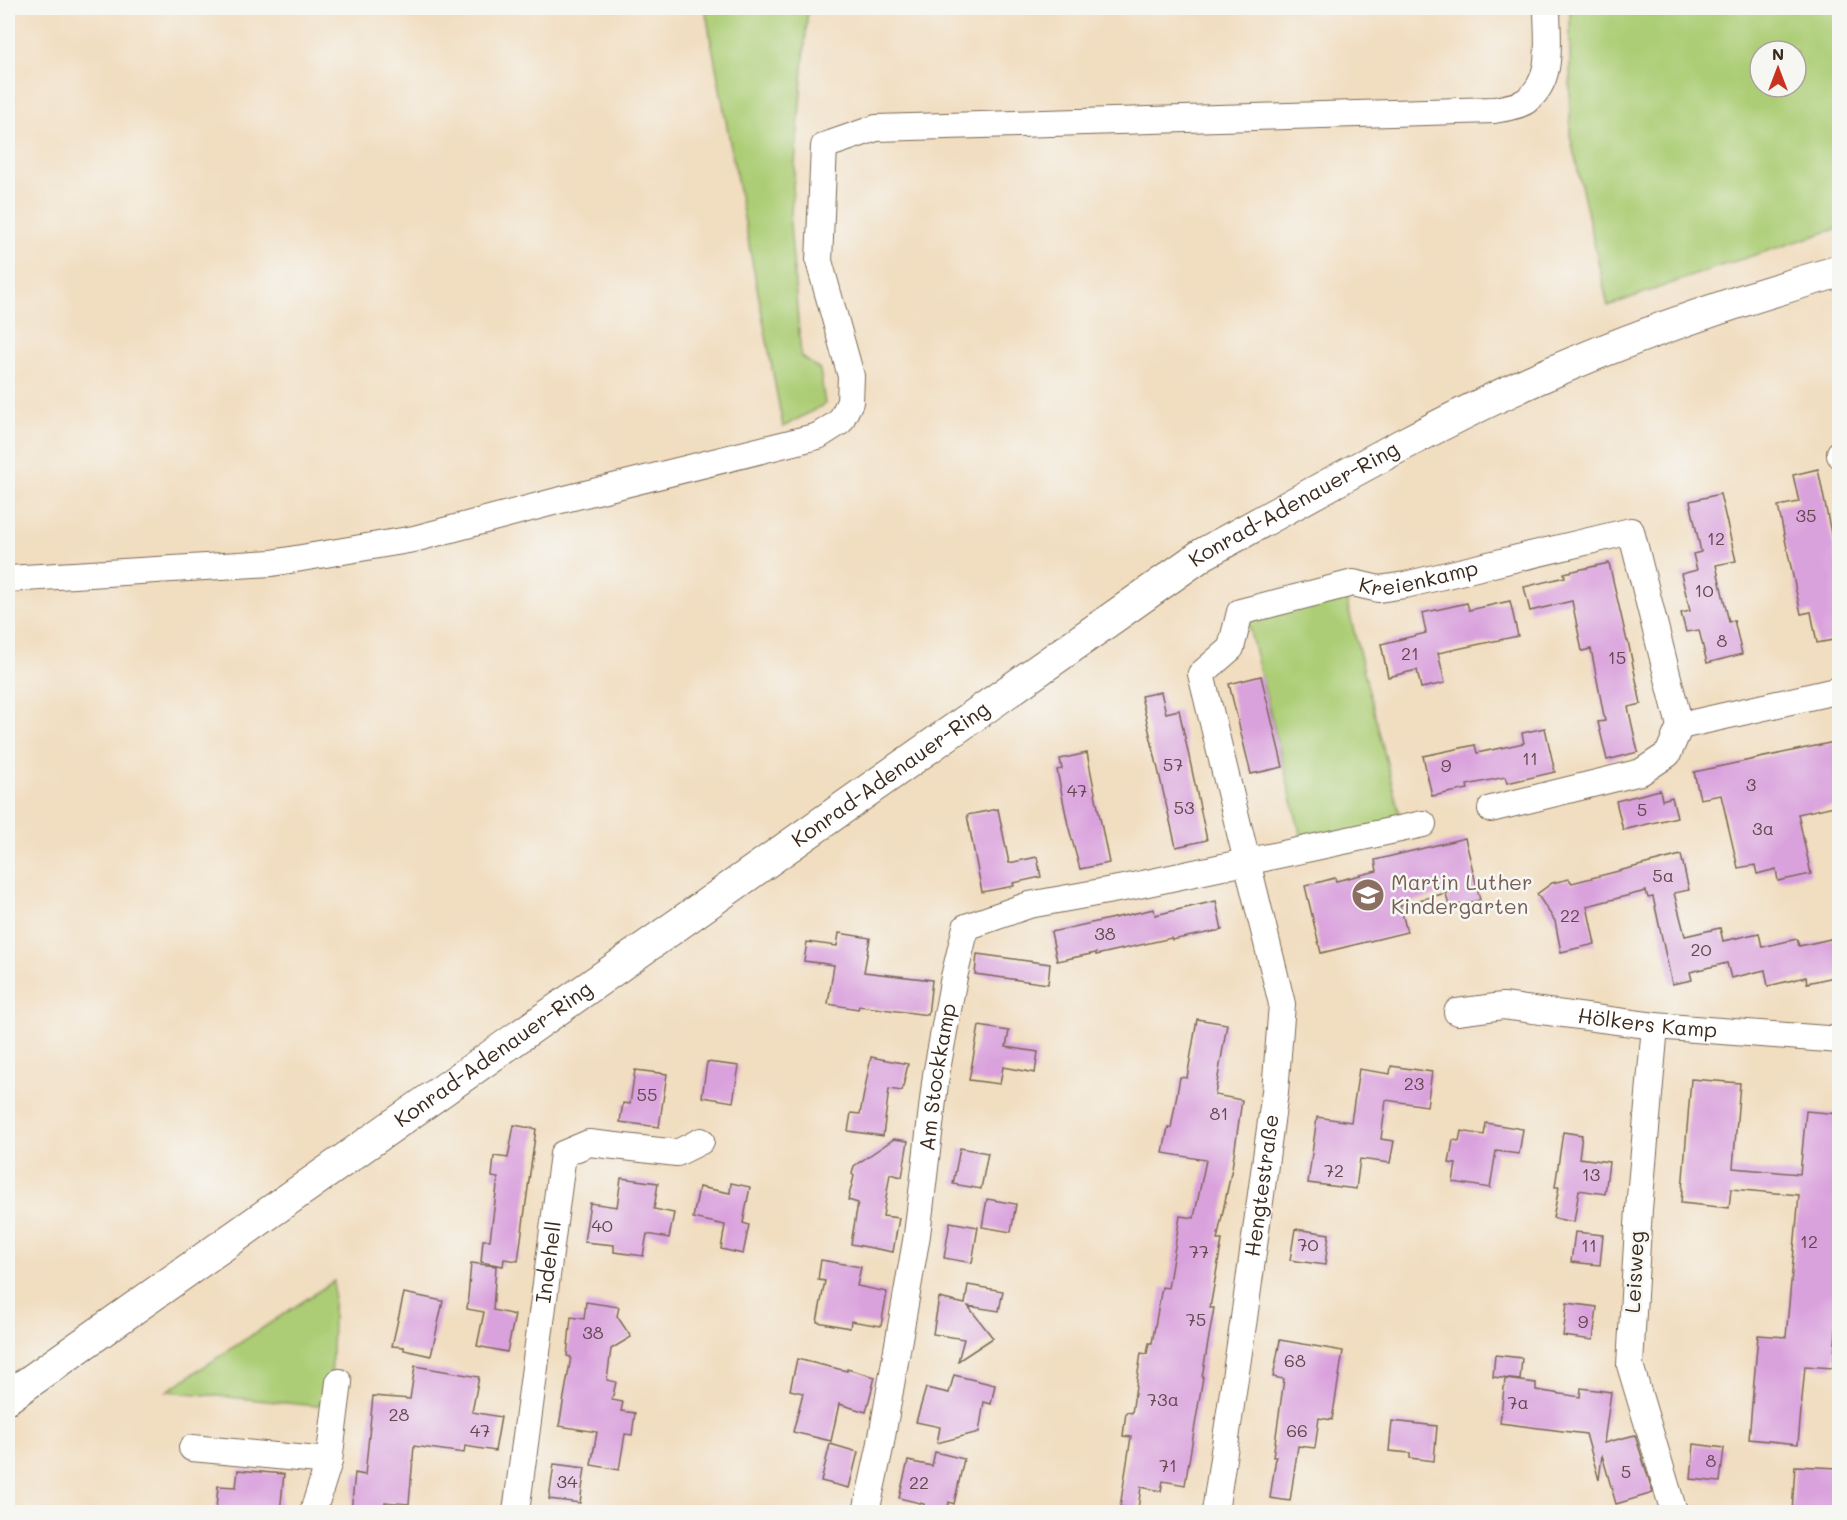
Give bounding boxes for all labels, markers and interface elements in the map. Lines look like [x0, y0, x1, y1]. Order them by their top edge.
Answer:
north arrow [1748, 39, 1808, 99]
text: N [1772, 43, 1784, 64]
street label: Konrad-Adenauer-Ring [1183, 434, 1403, 572]
house number: 35 [1795, 503, 1817, 527]
house number: 12 [1707, 526, 1725, 550]
street label: Kreienkamp [1357, 553, 1481, 601]
house number: 10 [1694, 578, 1714, 602]
house number: 8 [1717, 628, 1728, 652]
house number: 21 [1401, 641, 1419, 665]
house number: 15 [1608, 645, 1626, 669]
street label: Konrad-Adenauer-Ring [785, 694, 994, 852]
house number: 11 [1522, 746, 1538, 770]
house number: 57 [1163, 752, 1183, 776]
house number: 9 [1441, 753, 1452, 777]
house number: 3 [1746, 772, 1756, 796]
house number: 47 [1067, 778, 1087, 802]
house number: 53 [1173, 795, 1195, 819]
house number: 5 [1637, 797, 1647, 821]
house number: 3a [1752, 816, 1774, 840]
house number: 5a [1652, 863, 1674, 887]
place label: Martin Luther Kindergarten [1391, 868, 1533, 919]
school or university icon: Martin Luther Kindergarten [1350, 877, 1386, 913]
house number: 22 [1560, 903, 1580, 927]
house number: 38 [1094, 921, 1116, 945]
house number: 20 [1690, 937, 1712, 961]
street label: Konrad-Adenauer-Ring [388, 974, 597, 1132]
street label: Am Stockkamp [912, 1001, 961, 1152]
street label: Hölkers Kamp [1576, 1001, 1718, 1043]
house number: 23 [1404, 1071, 1424, 1095]
house number: 55 [637, 1082, 658, 1106]
house number: 81 [1210, 1101, 1228, 1125]
street label: Hengtestraße [1238, 1112, 1284, 1258]
house number: 72 [1324, 1158, 1344, 1182]
house number: 13 [1582, 1162, 1600, 1186]
house number: 40 [591, 1213, 613, 1237]
street label: Indehell [529, 1219, 566, 1305]
house number: 12 [1800, 1229, 1818, 1253]
street label: Leisweg [1618, 1230, 1649, 1314]
house number: 70 [1297, 1232, 1319, 1256]
house number: 11 [1581, 1233, 1597, 1257]
house number: 77 [1189, 1239, 1209, 1263]
house number: 75 [1186, 1307, 1206, 1331]
house number: 9 [1578, 1309, 1589, 1333]
house number: 38 [582, 1320, 604, 1344]
house number: 68 [1284, 1348, 1306, 1372]
house number: 73a [1147, 1387, 1179, 1411]
house number: 7a [1507, 1390, 1529, 1414]
house number: 28 [389, 1402, 410, 1426]
house number: 47 [470, 1418, 490, 1442]
house number: 66 [1286, 1418, 1308, 1442]
house number: 8 [1706, 1448, 1717, 1472]
house number: 71 [1159, 1453, 1177, 1477]
house number: 5 [1621, 1459, 1631, 1483]
house number: 34 [556, 1469, 578, 1493]
house number: 22 [909, 1470, 929, 1494]

